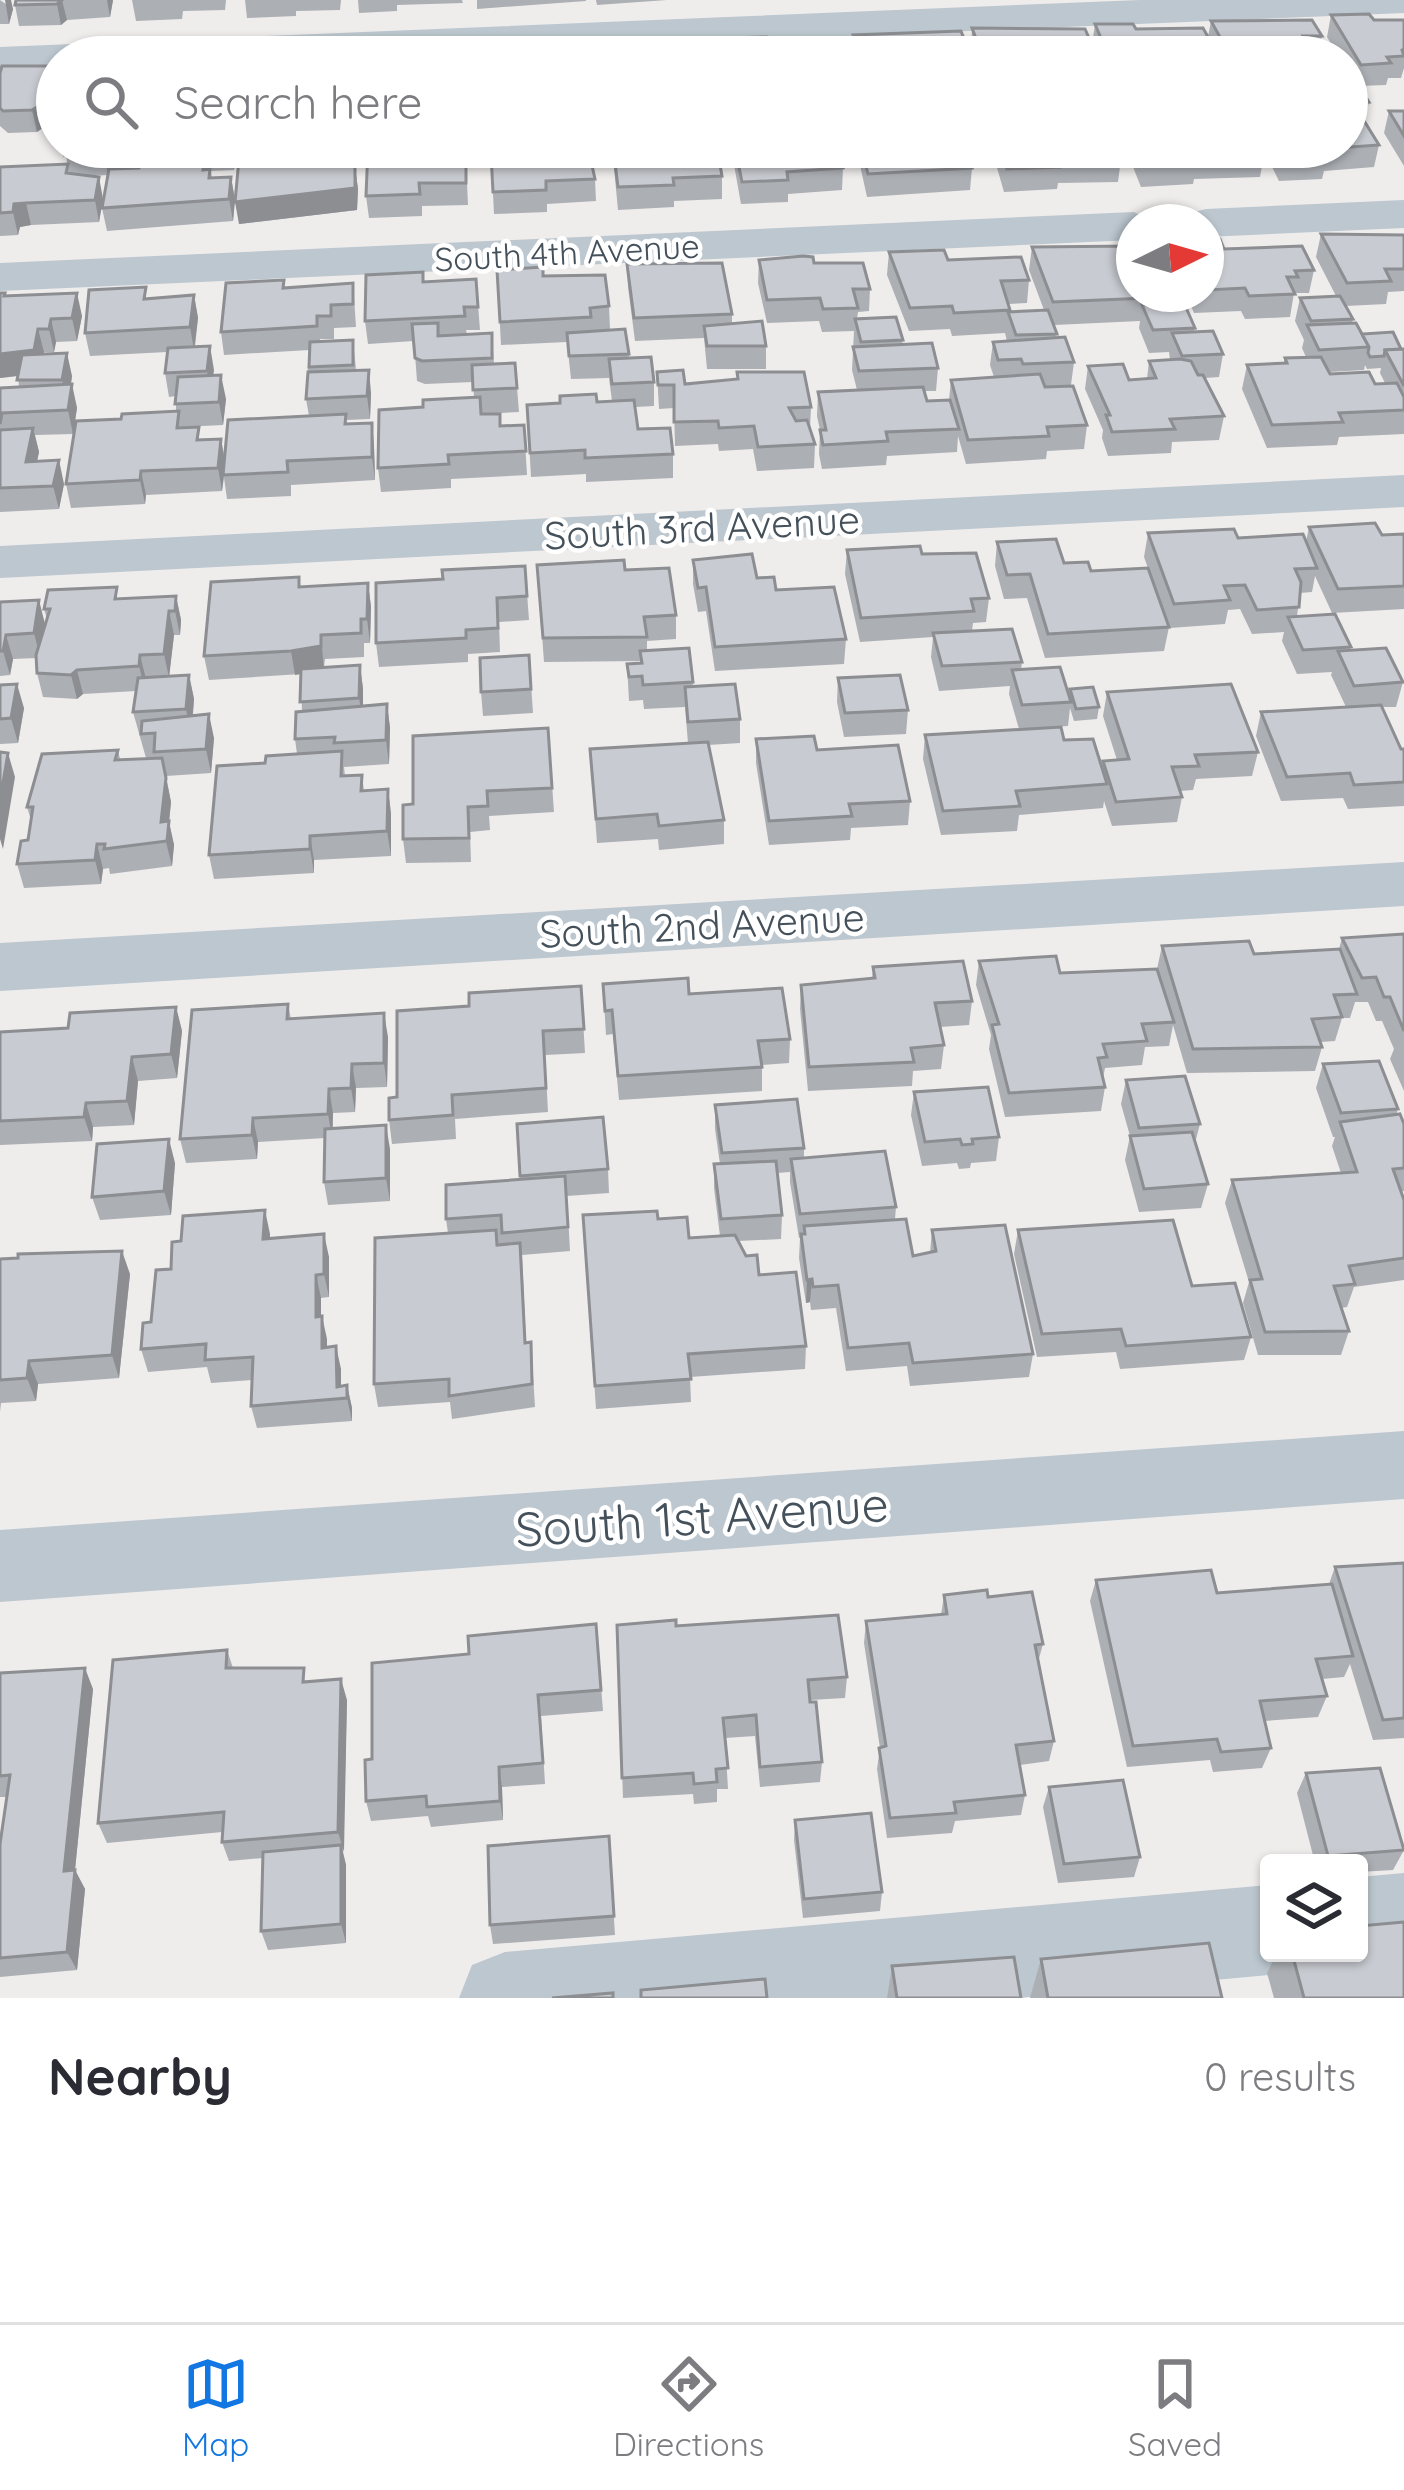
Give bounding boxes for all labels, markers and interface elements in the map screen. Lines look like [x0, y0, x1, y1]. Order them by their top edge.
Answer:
search box [36, 36, 1368, 168]
icon: search [78, 69, 144, 135]
text: Search here [174, 74, 422, 130]
north arrow [1116, 204, 1224, 312]
street label: South 4th Avenue [433, 225, 701, 279]
street label: South 3rd Avenue [543, 494, 861, 560]
street label: South 2nd Avenue [538, 892, 866, 958]
street label: South 1st Avenue [513, 1473, 891, 1559]
map controls [1260, 1854, 1368, 1962]
button: layers [1260, 1854, 1368, 1962]
text: Nearby [48, 2044, 232, 2108]
text: 0 results [1204, 2052, 1356, 2101]
tab: Map [182, 2351, 249, 2464]
tab: Directions [613, 2351, 764, 2464]
tab: Saved [1128, 2351, 1222, 2464]

